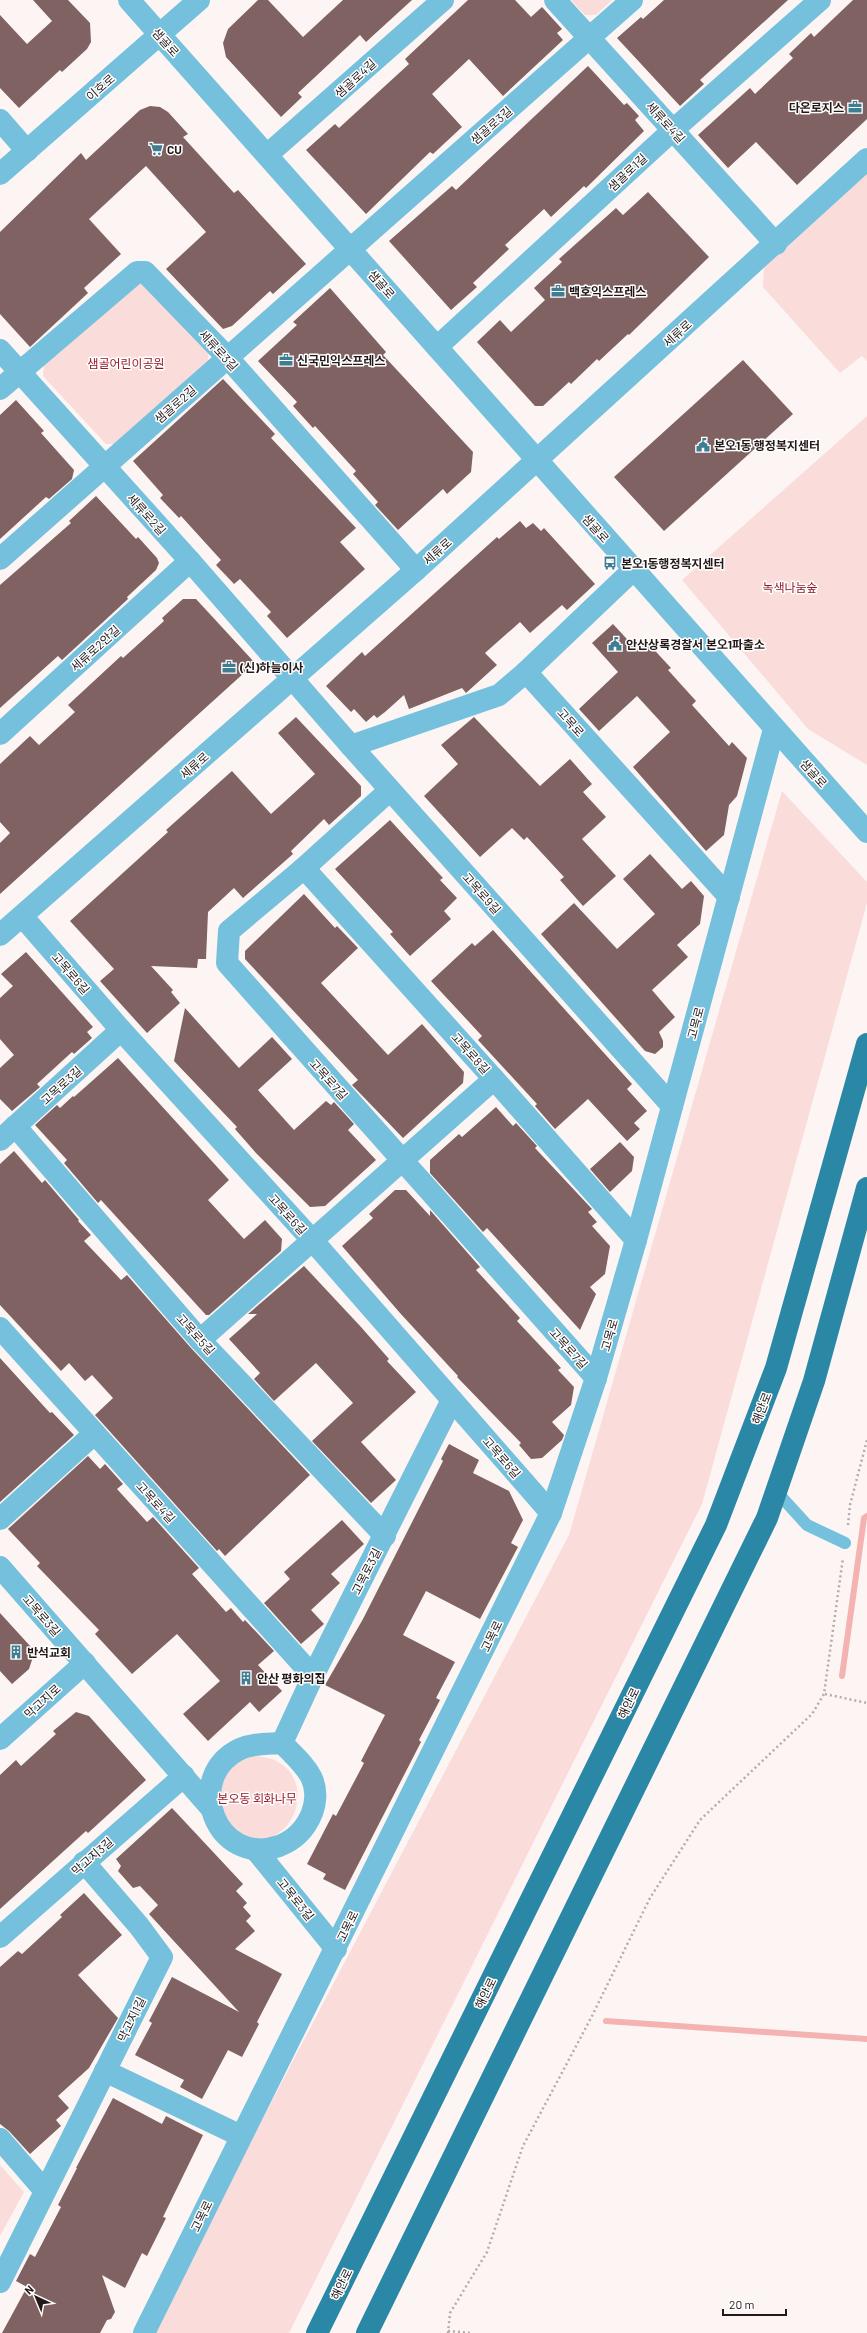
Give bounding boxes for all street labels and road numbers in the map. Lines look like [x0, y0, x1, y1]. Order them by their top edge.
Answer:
street label: 샘골로 [150, 25, 182, 59]
street label: 샘골로4길 [331, 56, 379, 100]
street label: 이호로 [83, 71, 117, 103]
street label: 세류로4길 [644, 98, 688, 146]
street label: 샘골로3길 [467, 103, 515, 147]
street label: 샘골로1길 [605, 150, 649, 194]
street label: 샘골로 [366, 267, 398, 301]
street label: 세류로 [660, 317, 694, 349]
street label: 세류로3길 [197, 327, 241, 373]
street label: 샘골로2길 [151, 382, 199, 426]
street label: 세류로2길 [125, 491, 169, 537]
street label: 샘골로 [580, 511, 612, 545]
street label: 세류로 [420, 535, 454, 567]
street label: 세류로2안길 [67, 622, 123, 674]
street label: 고목로 [555, 705, 587, 739]
street label: 세류로 [177, 749, 211, 781]
street label: 샘골로 [798, 756, 830, 790]
street label: 고목로9길 [460, 870, 504, 916]
street label: 고목로6길 [49, 949, 93, 997]
street label: 고목로 [684, 1005, 706, 1041]
street label: 고목로8길 [449, 1030, 493, 1076]
street label: 고목로7길 [307, 1056, 351, 1102]
street label: 고목로3길 [38, 1063, 84, 1107]
street label: 고목로6길 [266, 1191, 310, 1237]
street label: 고목로5길 [174, 1311, 218, 1357]
street label: 고목로 [598, 1317, 620, 1353]
street label: 고목로7길 [547, 1325, 591, 1371]
street label: 해안로 [749, 1390, 773, 1426]
street label: 고목로6길 [480, 1433, 524, 1481]
street label: 고목로4길 [134, 1478, 178, 1526]
street label: 고목로3길 [348, 1545, 384, 1597]
street label: 고목로3길 [20, 1591, 64, 1639]
street label: 고목로 [477, 1618, 505, 1654]
street label: 막고지로 [21, 1681, 63, 1721]
street label: 해안로 [614, 1685, 642, 1721]
street label: 막고지3길 [68, 1834, 116, 1878]
street label: 고목로3길 [275, 1875, 317, 1923]
street label: 고목로 [333, 1908, 361, 1944]
street label: 해안로 [471, 1975, 499, 2011]
street label: 막고지1길 [114, 1994, 148, 2044]
street label: 고목로 [187, 2198, 215, 2234]
street label: 해안로 [327, 2266, 355, 2302]

